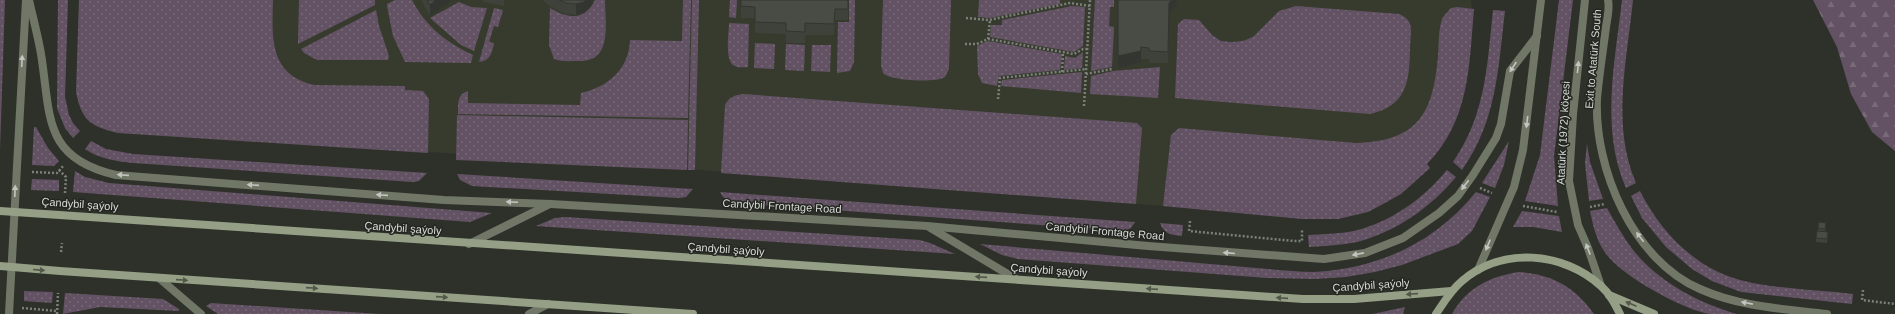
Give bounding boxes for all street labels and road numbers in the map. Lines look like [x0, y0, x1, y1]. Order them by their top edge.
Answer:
street label: Exit to Atatürk South [1583, 9, 1603, 109]
street label: Atatürk (1972) köçesi [1554, 81, 1572, 185]
street label: Çandybil şaýoly [41, 195, 119, 213]
street label: Candybil Frontage Road [722, 197, 842, 215]
street label: Çandybil şaýoly [364, 219, 442, 237]
street label: Candybil Frontage Road [1045, 220, 1165, 242]
street label: Çandybil şaýoly [687, 240, 765, 258]
street label: Çandybil şaýoly [1010, 261, 1088, 279]
street label: Çandybil şaýoly [1332, 276, 1410, 294]

